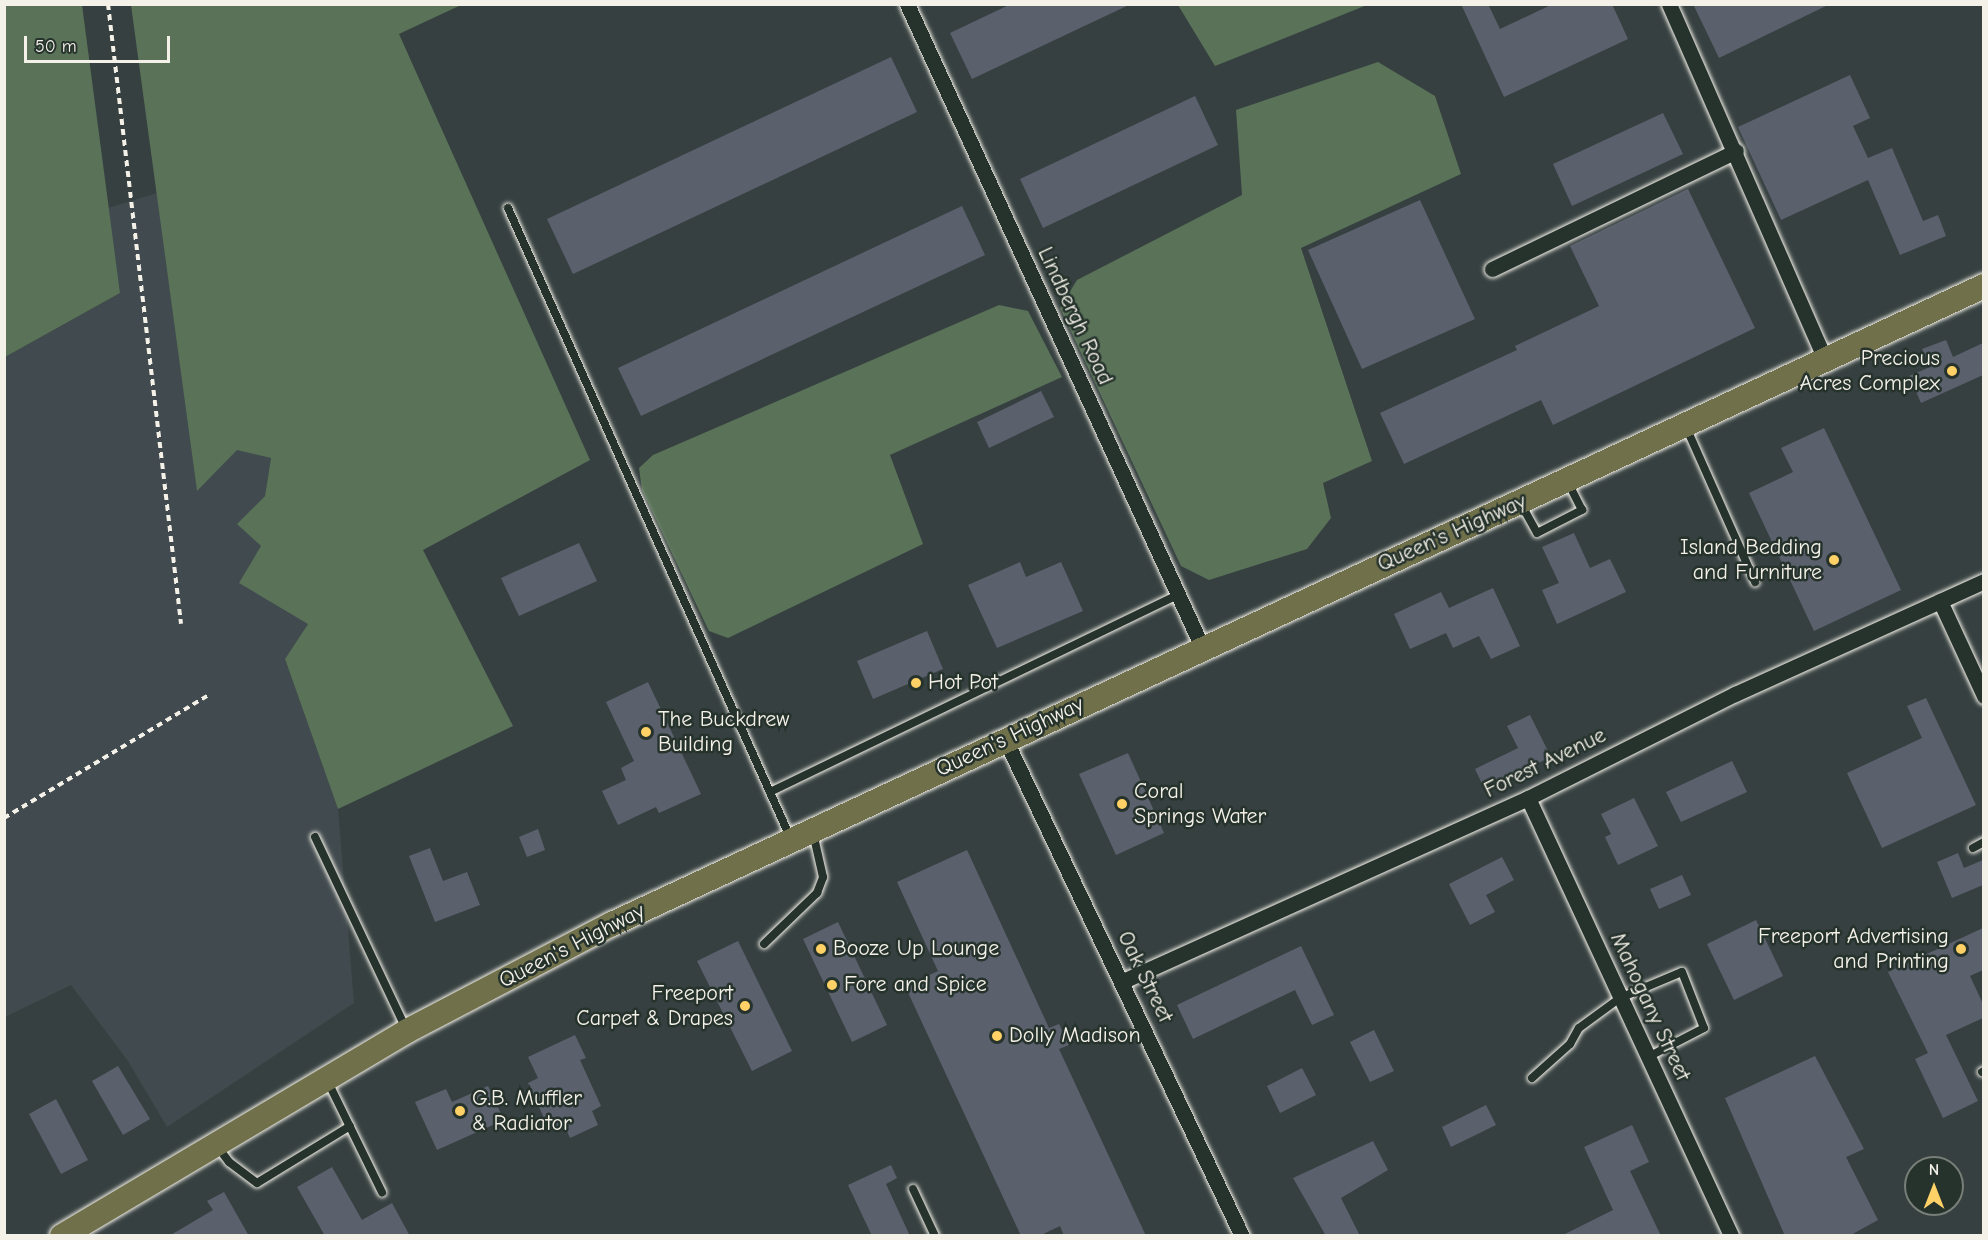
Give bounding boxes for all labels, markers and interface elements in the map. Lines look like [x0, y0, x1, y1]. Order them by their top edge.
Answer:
scale bar [27, 24, 172, 62]
text: 50 m [35, 36, 77, 57]
street label: Lindbergh Road [1032, 243, 1118, 389]
place label: Precious Acres Complex [1800, 345, 1940, 396]
marker: Precious Acres Complex [1945, 364, 1959, 378]
street label: Queen's Highway [1373, 488, 1531, 578]
place label: Island Bedding and Furniture [1680, 534, 1822, 586]
marker: Island Bedding and Furniture [1827, 553, 1841, 567]
place label: Hot Pot [928, 670, 998, 696]
marker: Hot Pot [909, 676, 923, 690]
street label: Queen's Highway [932, 691, 1088, 783]
place label: The Buckdrew Building [658, 706, 789, 758]
street label: Forest Avenue [1480, 722, 1610, 804]
marker: The Buckdrew Building [639, 725, 653, 739]
place label: Coral Springs Water [1134, 778, 1266, 830]
marker: Coral Springs Water [1115, 797, 1129, 811]
street label: Queen's Highway [495, 898, 649, 994]
place label: Freeport Advertising and Printing [1758, 923, 1949, 974]
street label: Oak Street [1112, 927, 1178, 1027]
street label: Mahogany Street [1604, 929, 1696, 1085]
place label: Booze Up Lounge [833, 936, 999, 962]
marker: Booze Up Lounge [814, 942, 828, 956]
marker: Freeport Advertising and Printing [1954, 942, 1968, 956]
place label: Fore and Spice [844, 972, 987, 998]
marker: Fore and Spice [825, 978, 839, 992]
place label: Freeport Carpet & Drapes [576, 980, 733, 1032]
marker: Freeport Carpet & Drapes [738, 999, 752, 1013]
place label: Dolly Madison [1009, 1023, 1141, 1049]
marker: Dolly Madison [990, 1029, 1004, 1043]
place label: G.B. Muffler & Radiator [472, 1085, 582, 1136]
marker: G.B. Muffler & Radiator [453, 1104, 467, 1118]
north arrow [1904, 1156, 1964, 1216]
text: N [1929, 1161, 1939, 1179]

